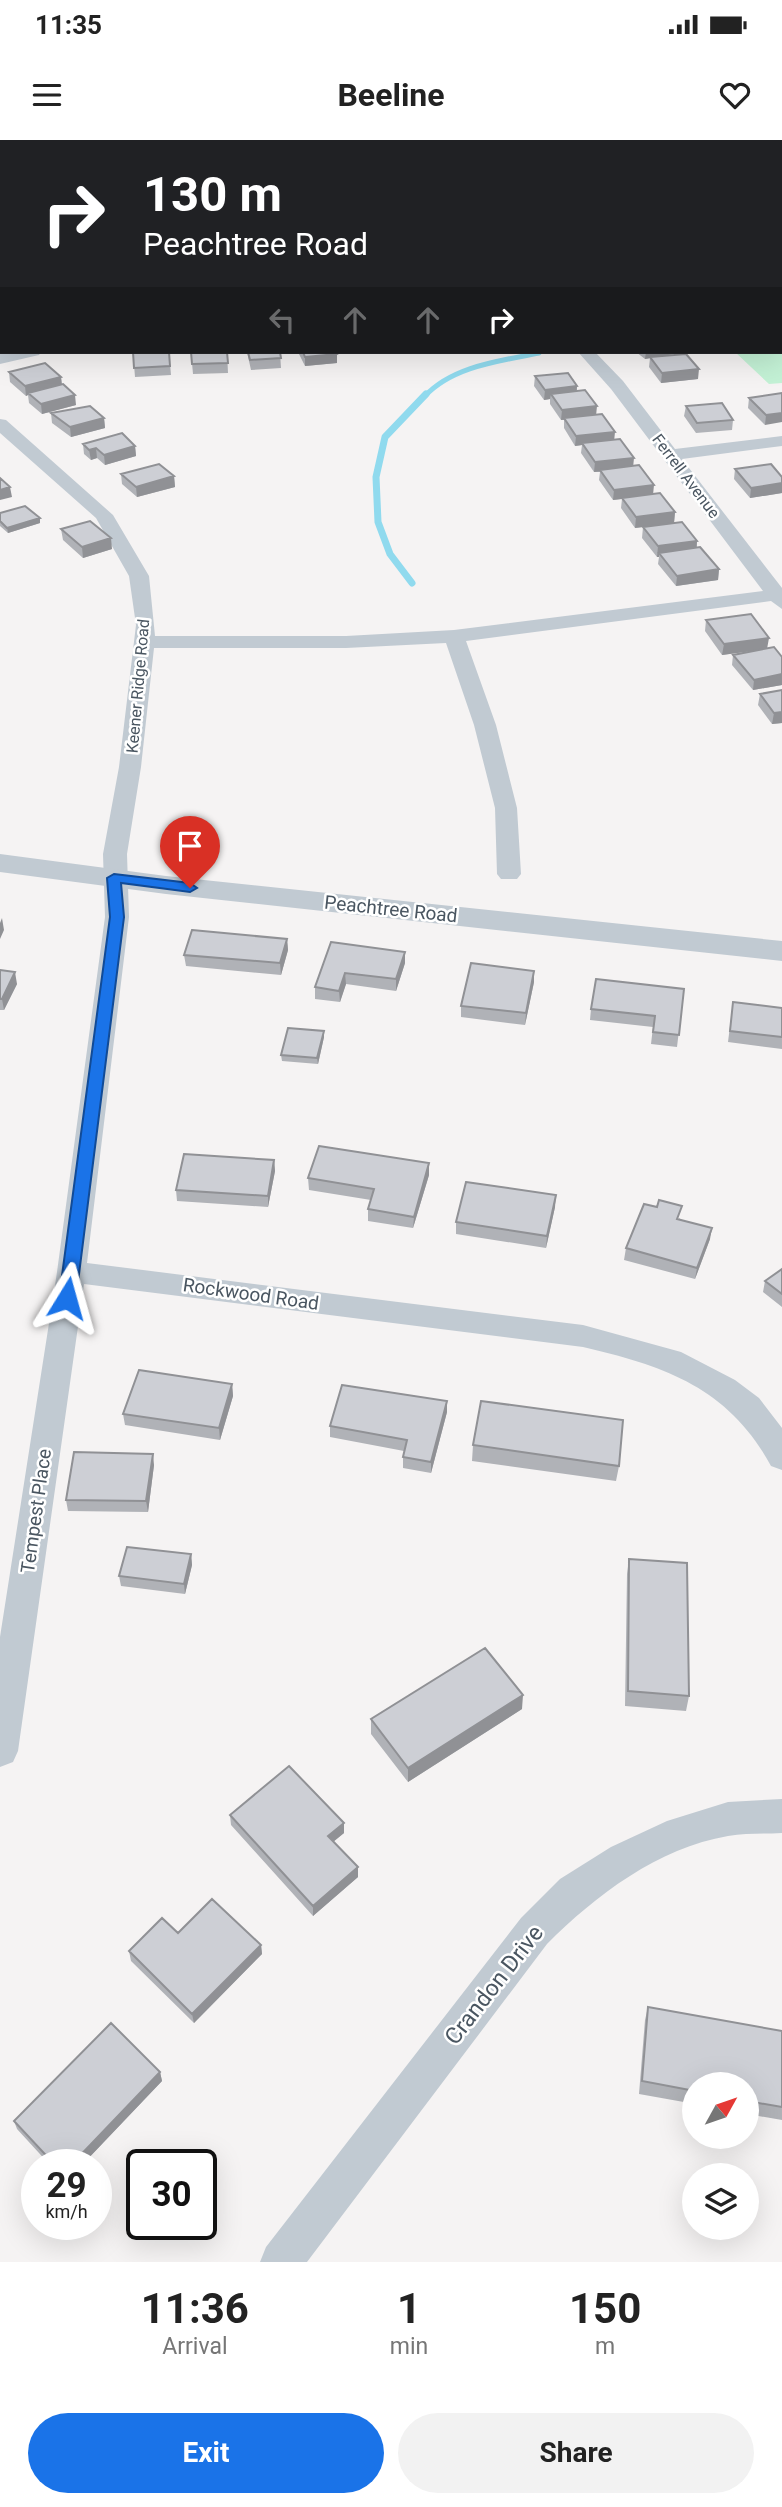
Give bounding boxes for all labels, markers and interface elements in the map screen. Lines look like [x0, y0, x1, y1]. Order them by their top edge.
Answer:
text: 11:35 [35, 10, 102, 40]
icon: menu [28, 76, 66, 114]
text: Beeline [337, 76, 445, 114]
icon: heart [716, 76, 754, 114]
text: 130 m [143, 166, 282, 223]
icon: right [28, 168, 119, 259]
text: Peachtree Road [143, 225, 368, 263]
icon: left [263, 301, 301, 339]
icon: ahead [336, 301, 374, 339]
icon: ahead [409, 301, 447, 339]
icon: right [482, 301, 520, 339]
street label: Ferrell Avenue [648, 430, 724, 522]
street label: Keener Ridge Road [123, 618, 153, 754]
pin [160, 816, 220, 888]
icon: arrive [171, 827, 209, 865]
street label: Peachtree Road [323, 891, 459, 927]
position arrow [30, 1261, 104, 1335]
street label: Rockwood Road [182, 1273, 320, 1315]
street label: Tempest Place [16, 1447, 56, 1575]
street label: Crandon Drive [439, 1920, 549, 2050]
north arrow [682, 2072, 760, 2149]
map controls [682, 2072, 759, 2240]
speed limit sign: 30 [126, 2149, 217, 2240]
button: layers [682, 2163, 759, 2240]
text: 29 [46, 2165, 87, 2206]
text: km/h [45, 2201, 88, 2222]
text: 11:36 [141, 2284, 249, 2333]
text: 1 [397, 2284, 421, 2333]
text: 150 [569, 2284, 641, 2333]
text: Arrival [162, 2333, 228, 2360]
text: min [390, 2333, 428, 2360]
text: m [595, 2333, 615, 2360]
button: Exit [28, 2413, 384, 2493]
button: Share [398, 2413, 754, 2493]

